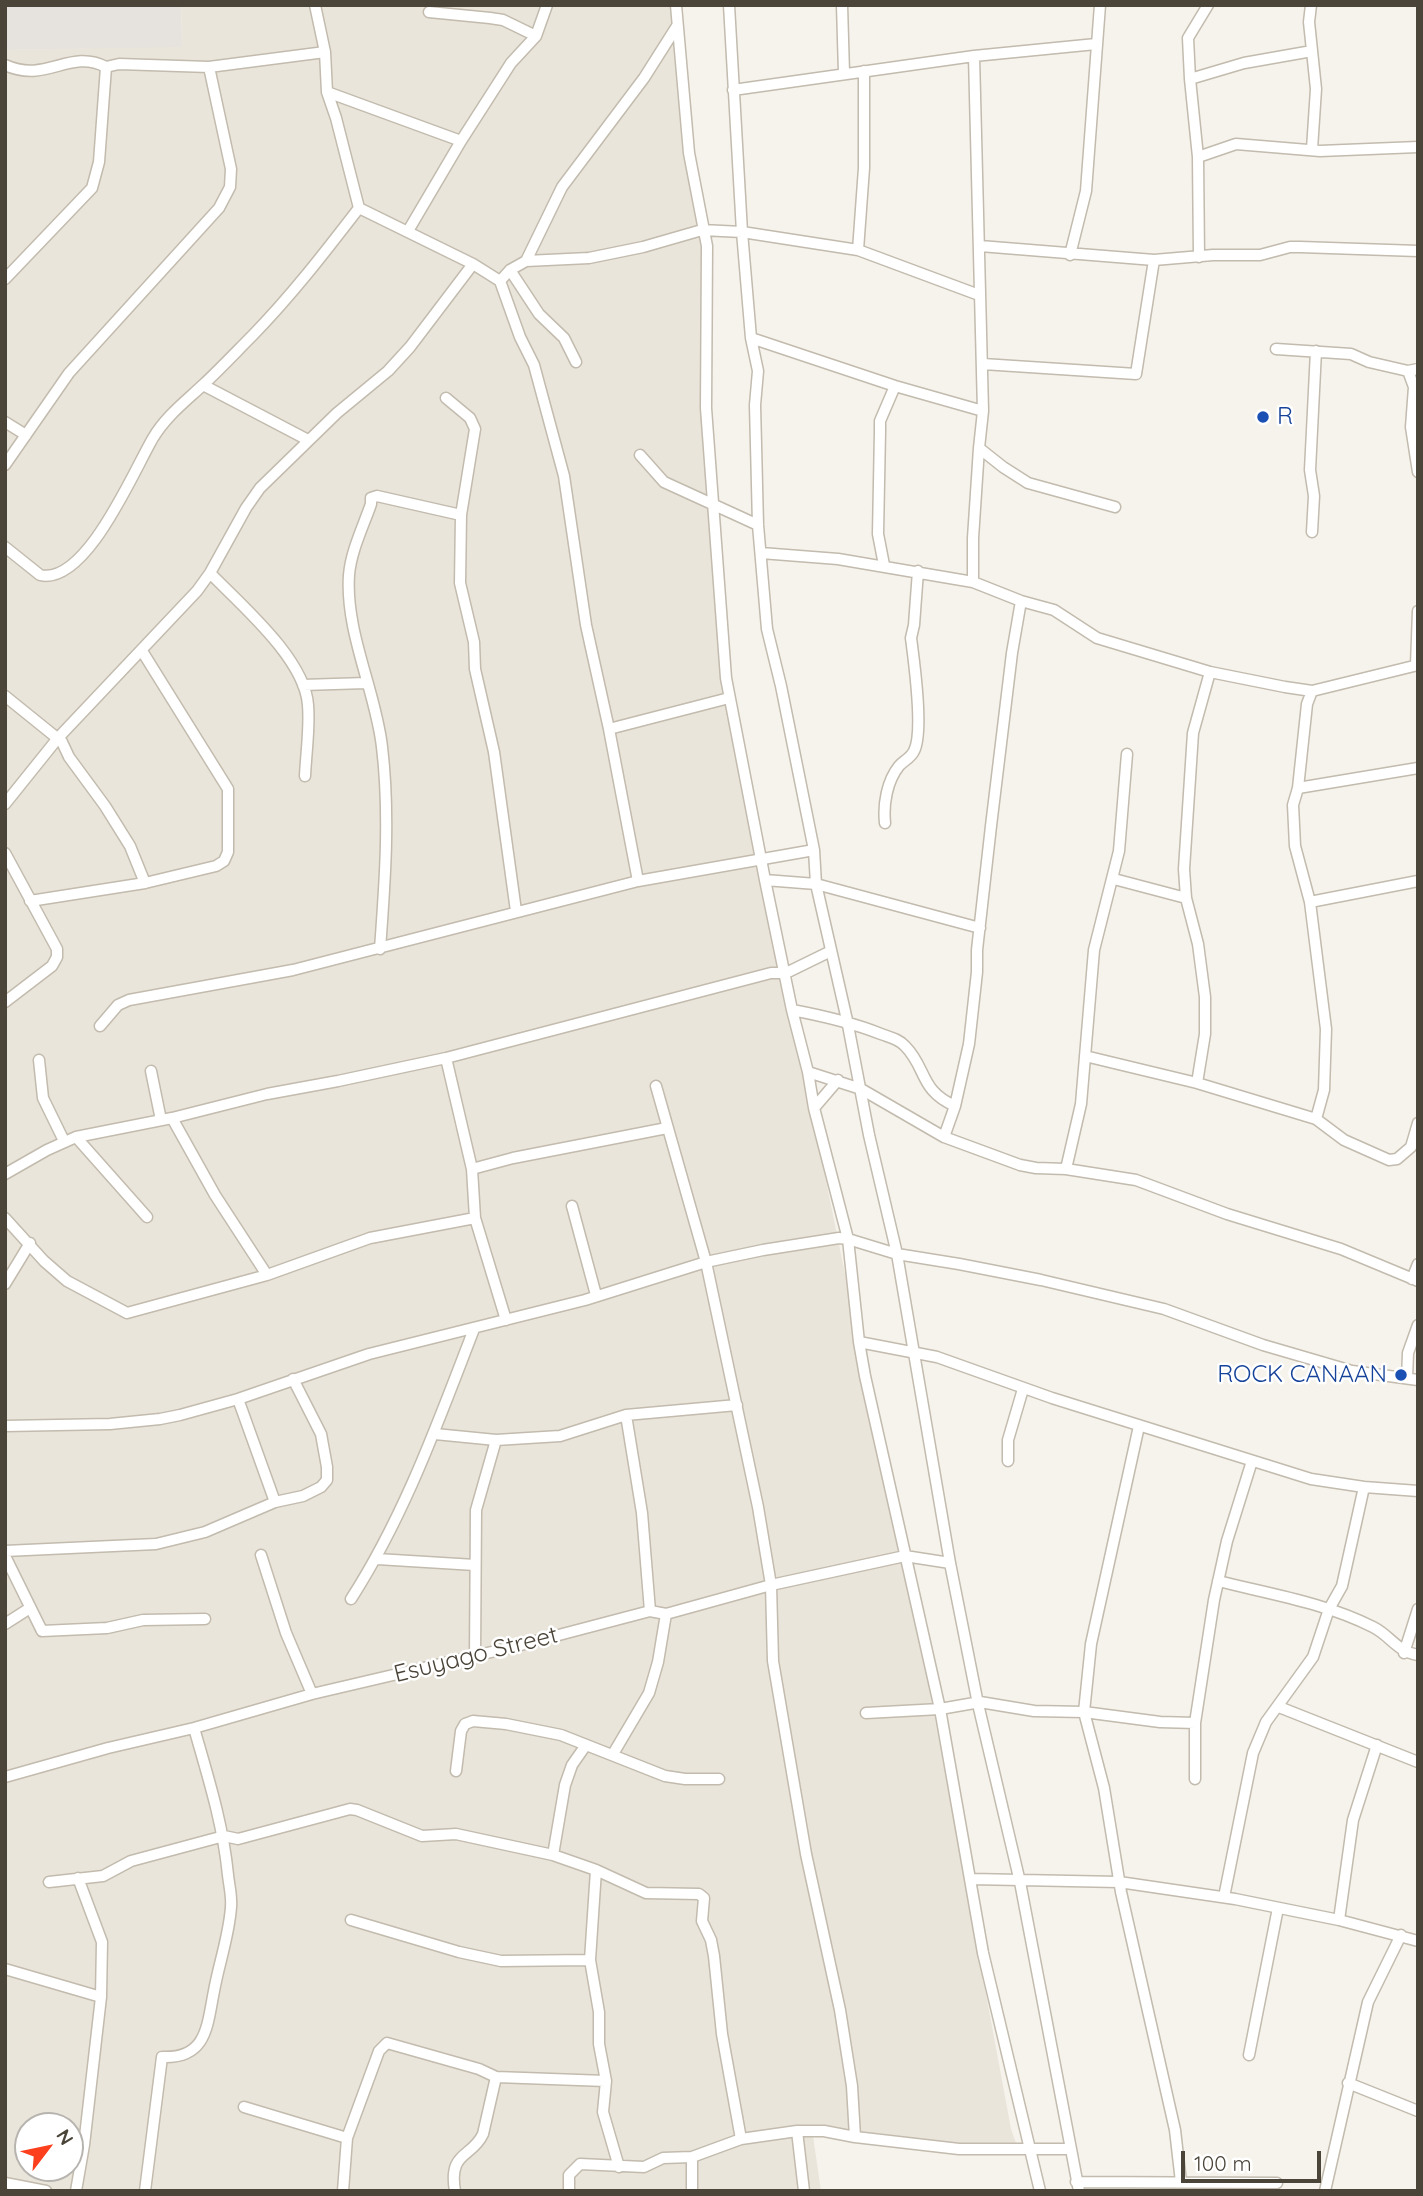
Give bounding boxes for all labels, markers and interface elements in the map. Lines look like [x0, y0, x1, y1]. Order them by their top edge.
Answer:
place label: R [1277, 403, 1293, 431]
marker: R [1255, 409, 1271, 425]
place label: ROCK CANAAN [1217, 1361, 1387, 1389]
marker: ROCK CANAAN [1393, 1367, 1409, 1383]
street label: Esuyago Street [391, 1621, 561, 1689]
north arrow [14, 2112, 84, 2182]
text: N [51, 2125, 79, 2149]
scale bar [1185, 2136, 1325, 2180]
text: 100 m [1194, 2150, 1252, 2176]

